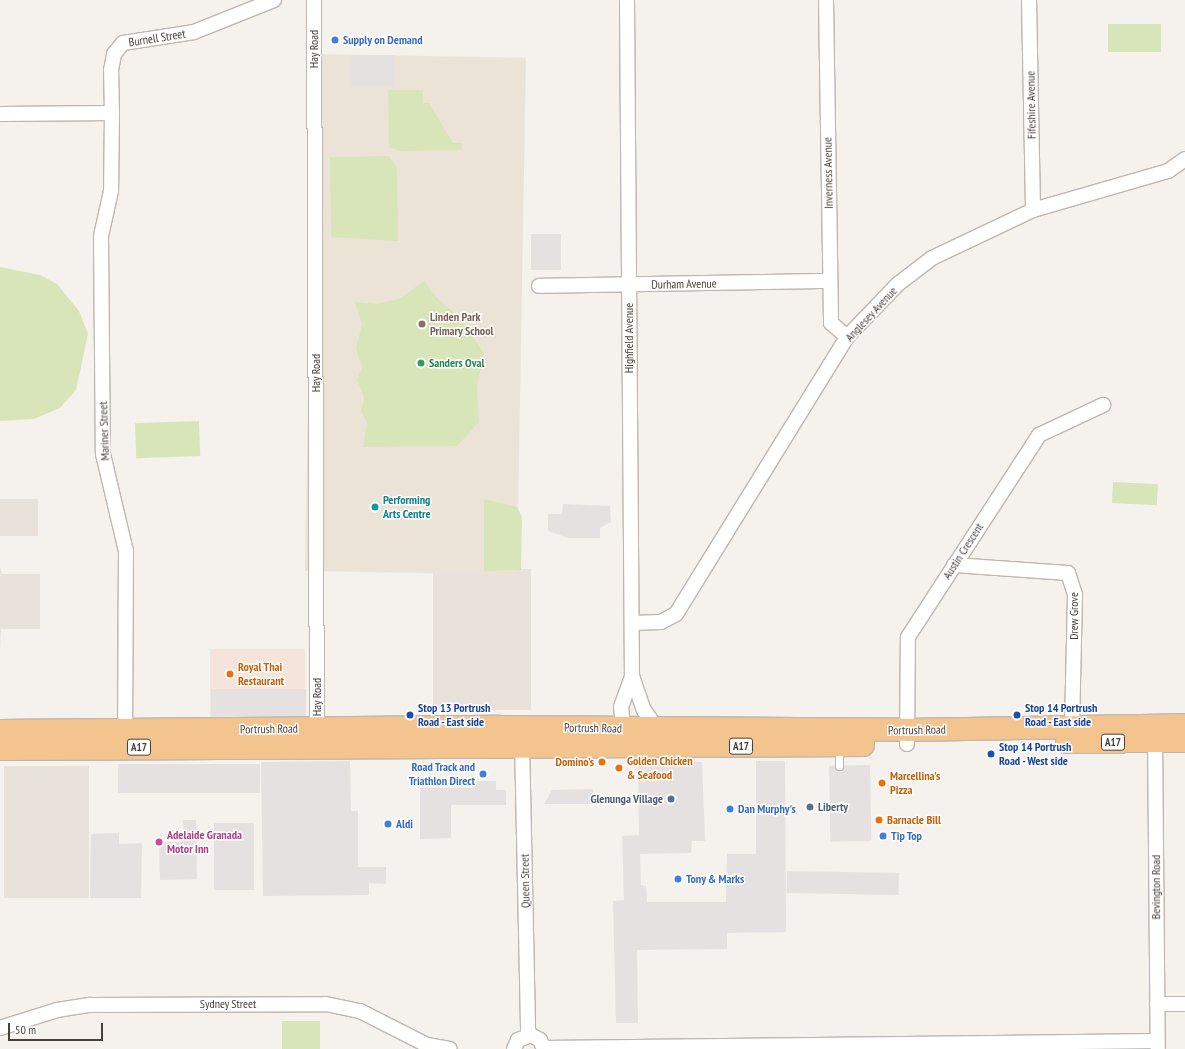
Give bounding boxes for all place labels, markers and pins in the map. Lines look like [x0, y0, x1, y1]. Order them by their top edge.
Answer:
place label: Supply on Demand [343, 33, 423, 47]
marker: Supply on Demand [330, 35, 340, 45]
place label: Linden Park Primary School [430, 310, 494, 338]
marker: Linden Park Primary School [417, 319, 427, 329]
place label: Sanders Oval [429, 356, 484, 370]
marker: Sanders Oval [416, 358, 426, 368]
place label: Performing Arts Centre [383, 493, 431, 521]
marker: Performing Arts Centre [370, 502, 380, 512]
place label: Royal Thai Restaurant [238, 660, 284, 688]
marker: Royal Thai Restaurant [225, 669, 235, 679]
place label: Stop 13 Portrush Road - East side [418, 701, 490, 729]
place label: Stop 14 Portrush Road - East side [1025, 701, 1097, 729]
marker: Stop 13 Portrush Road - East side [405, 710, 415, 720]
marker: Stop 14 Portrush Road - East side [1012, 710, 1022, 720]
place label: Stop 14 Portrush Road - West side [999, 740, 1071, 768]
marker: Stop 14 Portrush Road - West side [986, 749, 996, 759]
place label: Golden Chicken & Seafood [627, 754, 693, 782]
place label: Domino's [556, 755, 594, 769]
marker: Domino's [597, 757, 607, 767]
place label: Road Track and Triathlon Direct [409, 760, 475, 788]
marker: Golden Chicken & Seafood [614, 763, 624, 773]
marker: Road Track and Triathlon Direct [478, 769, 488, 779]
place label: Marcellina's Pizza [890, 769, 940, 797]
marker: Marcellina's Pizza [877, 778, 887, 788]
place label: Glenunga Village [590, 792, 663, 806]
marker: Glenunga Village [666, 794, 676, 804]
place label: Liberty [818, 800, 848, 814]
place label: Dan Murphy's [738, 802, 796, 816]
marker: Liberty [805, 802, 815, 812]
marker: Dan Murphy's [725, 804, 735, 814]
place label: Barnacle Bill [887, 813, 941, 827]
marker: Barnacle Bill [874, 815, 884, 825]
place label: Aldi [396, 817, 413, 831]
marker: Aldi [383, 819, 393, 829]
place label: Adelaide Granada Motor Inn [167, 828, 242, 856]
place label: Tip Top [891, 829, 922, 843]
marker: Tip Top [878, 831, 888, 841]
marker: Adelaide Granada Motor Inn [154, 837, 164, 847]
place label: Tony & Marks [686, 872, 745, 886]
marker: Tony & Marks [673, 874, 683, 884]

